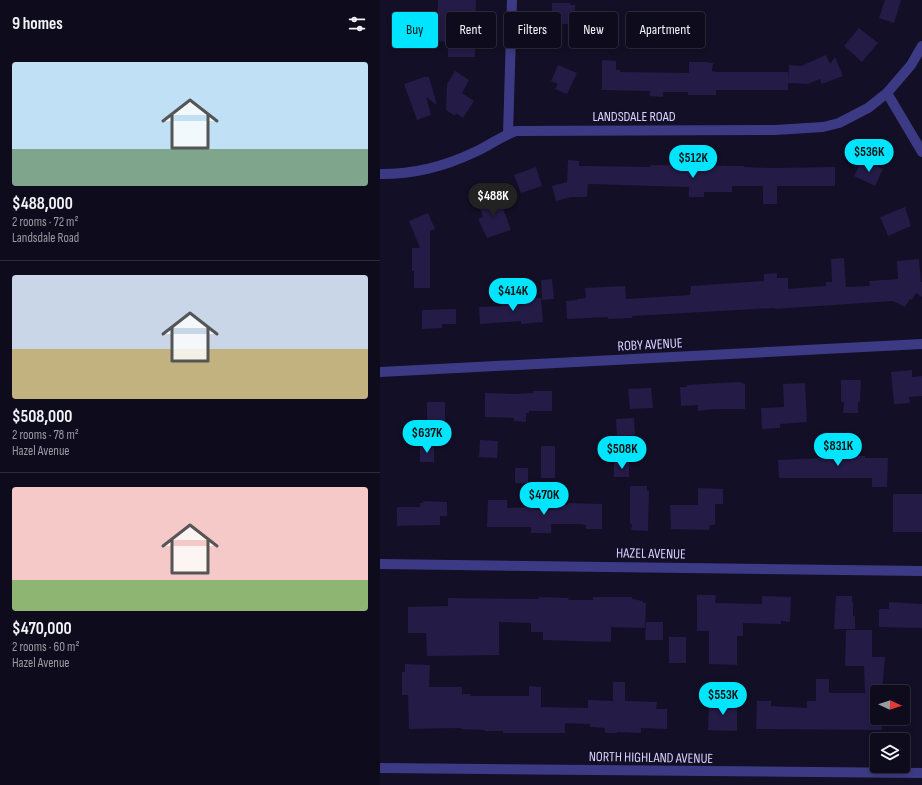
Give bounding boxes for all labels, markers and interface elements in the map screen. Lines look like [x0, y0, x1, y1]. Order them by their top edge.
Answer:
chip: Buy [392, 12, 438, 48]
chip: Rent [446, 12, 496, 48]
chip: Filters [504, 12, 561, 48]
chip: New [569, 12, 618, 48]
chip: Apartment [626, 12, 705, 48]
icon: filters [346, 13, 368, 35]
text: 9 homes [12, 14, 63, 34]
icon: home [154, 88, 226, 160]
street label: LANDSDALE ROAD [592, 108, 676, 125]
pin: $536K [841, 139, 897, 173]
text: $536K [854, 144, 884, 160]
pin: $512K [665, 145, 721, 179]
text: $512K [678, 150, 708, 166]
pin: $488K [465, 183, 521, 217]
text: $488K [477, 188, 509, 204]
text: $488,000 [12, 194, 73, 214]
text: 2 rooms · 72 m² [12, 214, 78, 230]
text: Landsdale Road [12, 230, 79, 246]
pin: $414K [485, 278, 541, 312]
text: $414K [498, 283, 528, 299]
icon: home [154, 301, 226, 373]
street label: ROBY AVENUE [617, 334, 683, 355]
text: $508,000 [12, 407, 72, 427]
pin: $637K [399, 420, 455, 454]
text: $637K [412, 425, 442, 441]
text: 2 rooms · 78 m² [12, 427, 79, 443]
pin: $831K [810, 433, 866, 467]
pin: $508K [594, 436, 650, 470]
text: $831K [823, 438, 853, 454]
text: $508K [606, 441, 638, 457]
text: Hazel Avenue [12, 443, 70, 459]
pin: $470K [516, 482, 572, 516]
text: $470K [529, 487, 559, 503]
icon: home [154, 513, 226, 585]
street label: HAZEL AVENUE [616, 544, 686, 563]
text: $470,000 [12, 619, 72, 639]
text: 2 rooms · 60 m² [12, 639, 79, 655]
text: Hazel Avenue [12, 655, 70, 671]
pin: $553K [695, 682, 751, 716]
north arrow [870, 685, 910, 725]
map controls [870, 685, 910, 773]
text: $553K [708, 687, 738, 703]
button: layers [870, 733, 910, 773]
street label: NORTH HIGHLAND AVENUE [589, 748, 714, 767]

